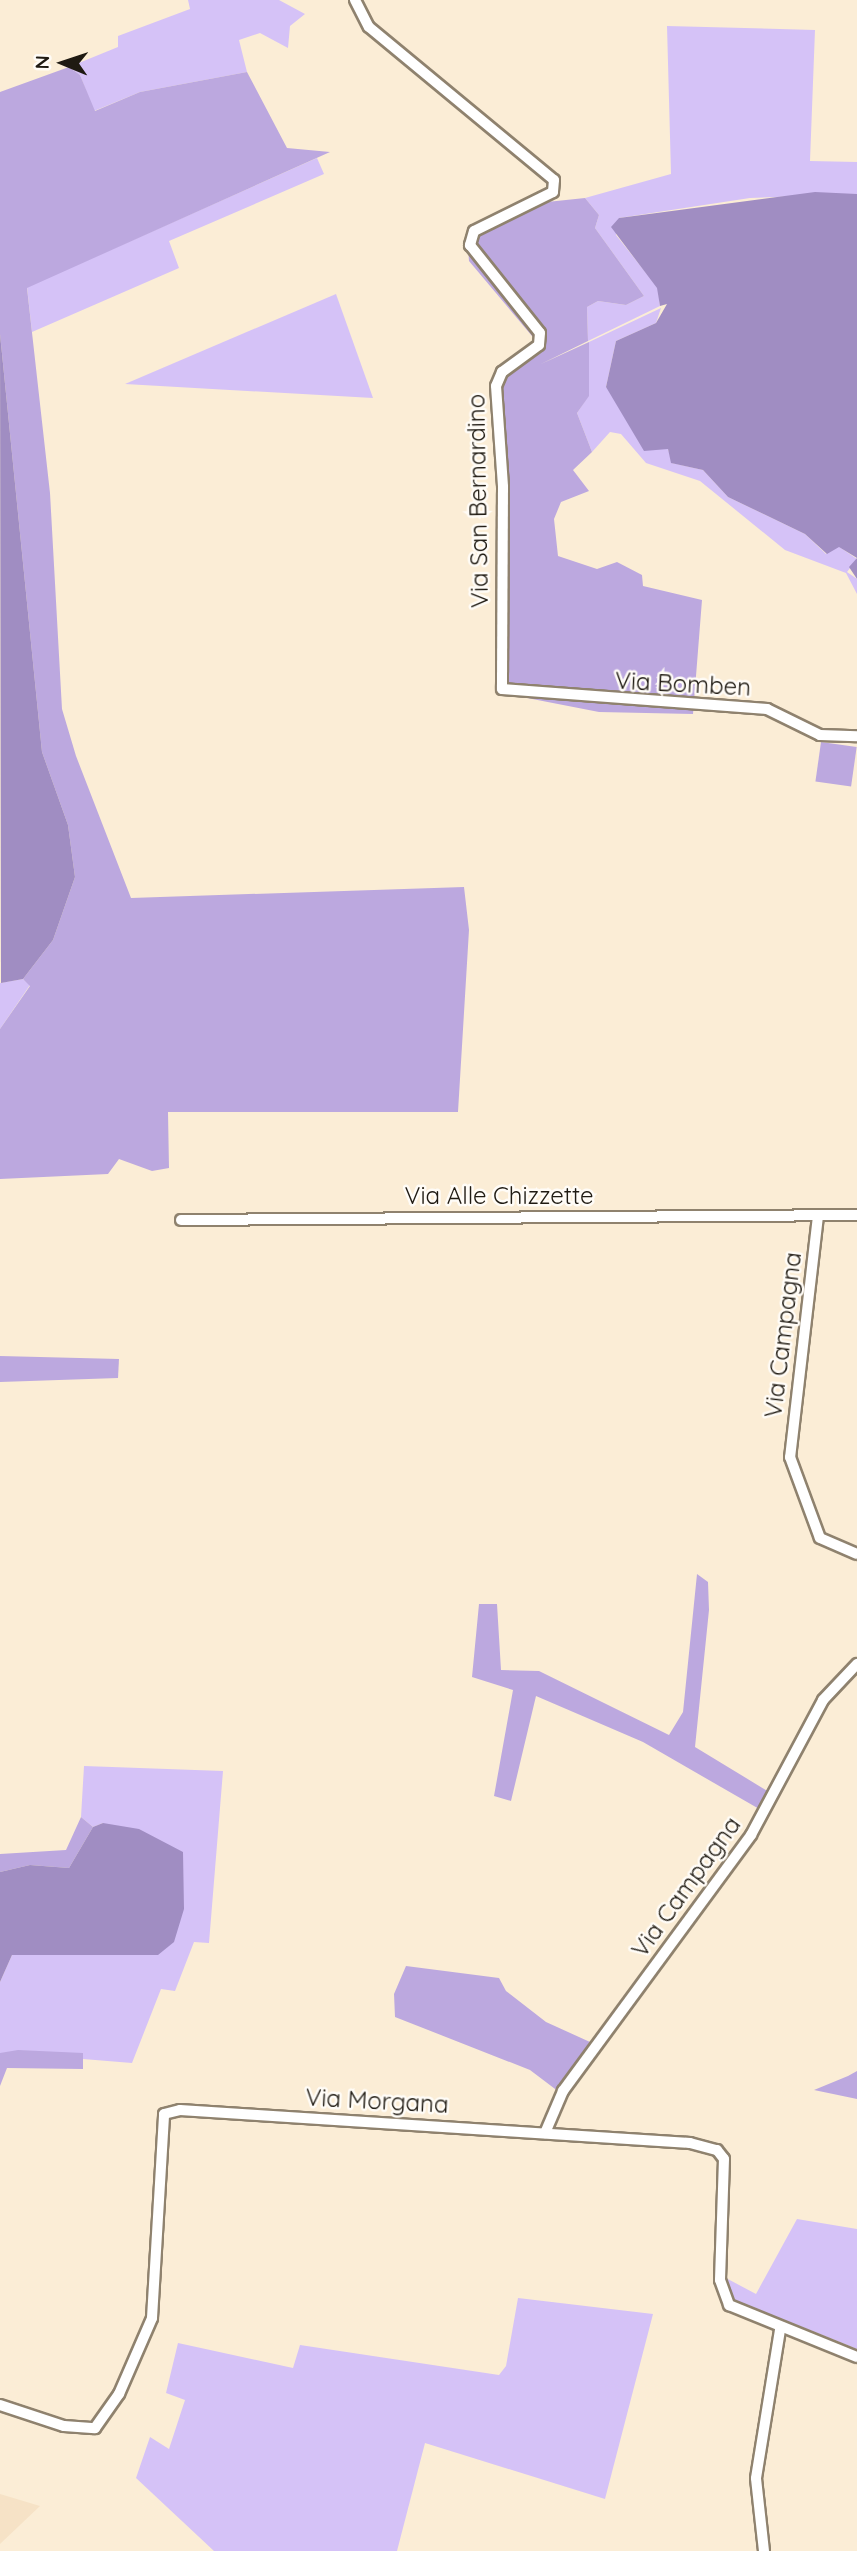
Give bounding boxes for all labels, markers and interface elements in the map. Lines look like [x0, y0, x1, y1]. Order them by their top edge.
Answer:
north arrow [28, 28, 98, 98]
text: N [30, 55, 54, 70]
street label: Via San Bernardino [462, 394, 494, 608]
street label: Via Bomben [614, 666, 752, 702]
street label: Via Alle Chizzette [404, 1182, 594, 1210]
street label: Via Campagna [759, 1250, 807, 1420]
street label: Via Campagna [625, 1811, 747, 1963]
street label: Via Morgana [305, 2083, 449, 2119]

